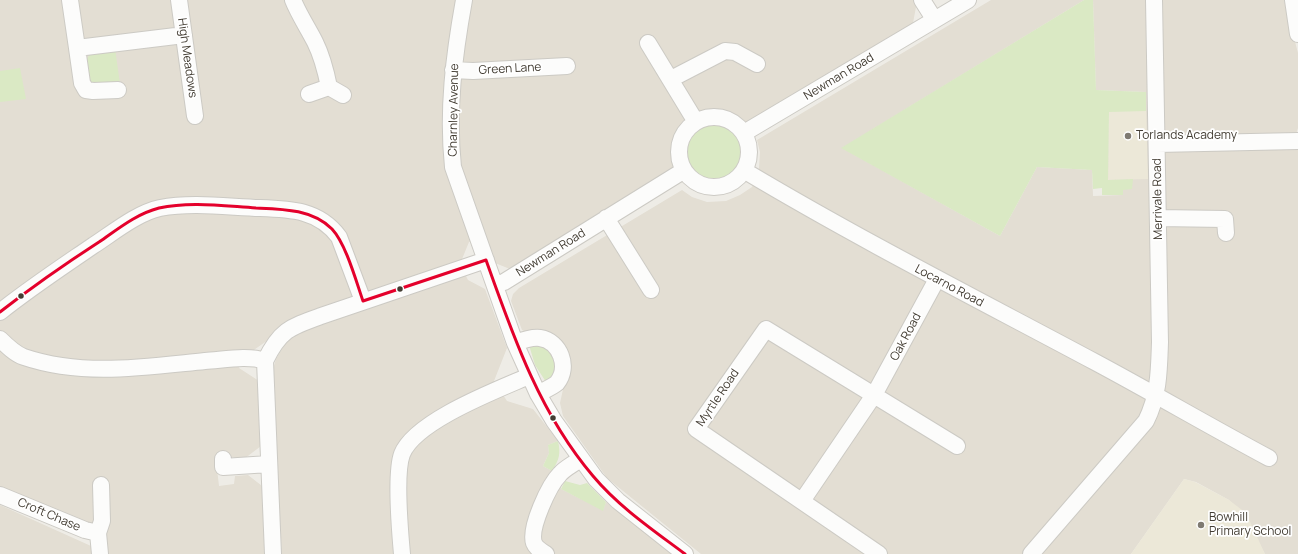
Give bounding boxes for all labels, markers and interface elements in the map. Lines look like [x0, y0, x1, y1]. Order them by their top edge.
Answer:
street label: High Meadows [174, 17, 200, 99]
street label: Newman Road [801, 50, 877, 104]
street label: Green Lane [478, 60, 542, 78]
street label: Charnley Avenue [446, 63, 462, 157]
place label: Torlands Academy [1136, 129, 1237, 143]
marker: Torlands Academy [1123, 131, 1133, 141]
street label: Merrivale Road [1150, 158, 1166, 240]
street label: Newman Road [514, 226, 588, 280]
street label: Locarno Road [912, 262, 986, 310]
unlabelled marker [395, 284, 405, 294]
unlabelled marker [16, 291, 26, 301]
street label: Oak Road [887, 311, 925, 363]
street label: Myrtle Road [694, 367, 742, 429]
unlabelled marker [548, 413, 558, 423]
street label: Croft Chase [15, 495, 83, 535]
place label: Bowhill Primary School [1209, 511, 1291, 539]
marker: Bowhill Primary School [1196, 520, 1206, 530]

